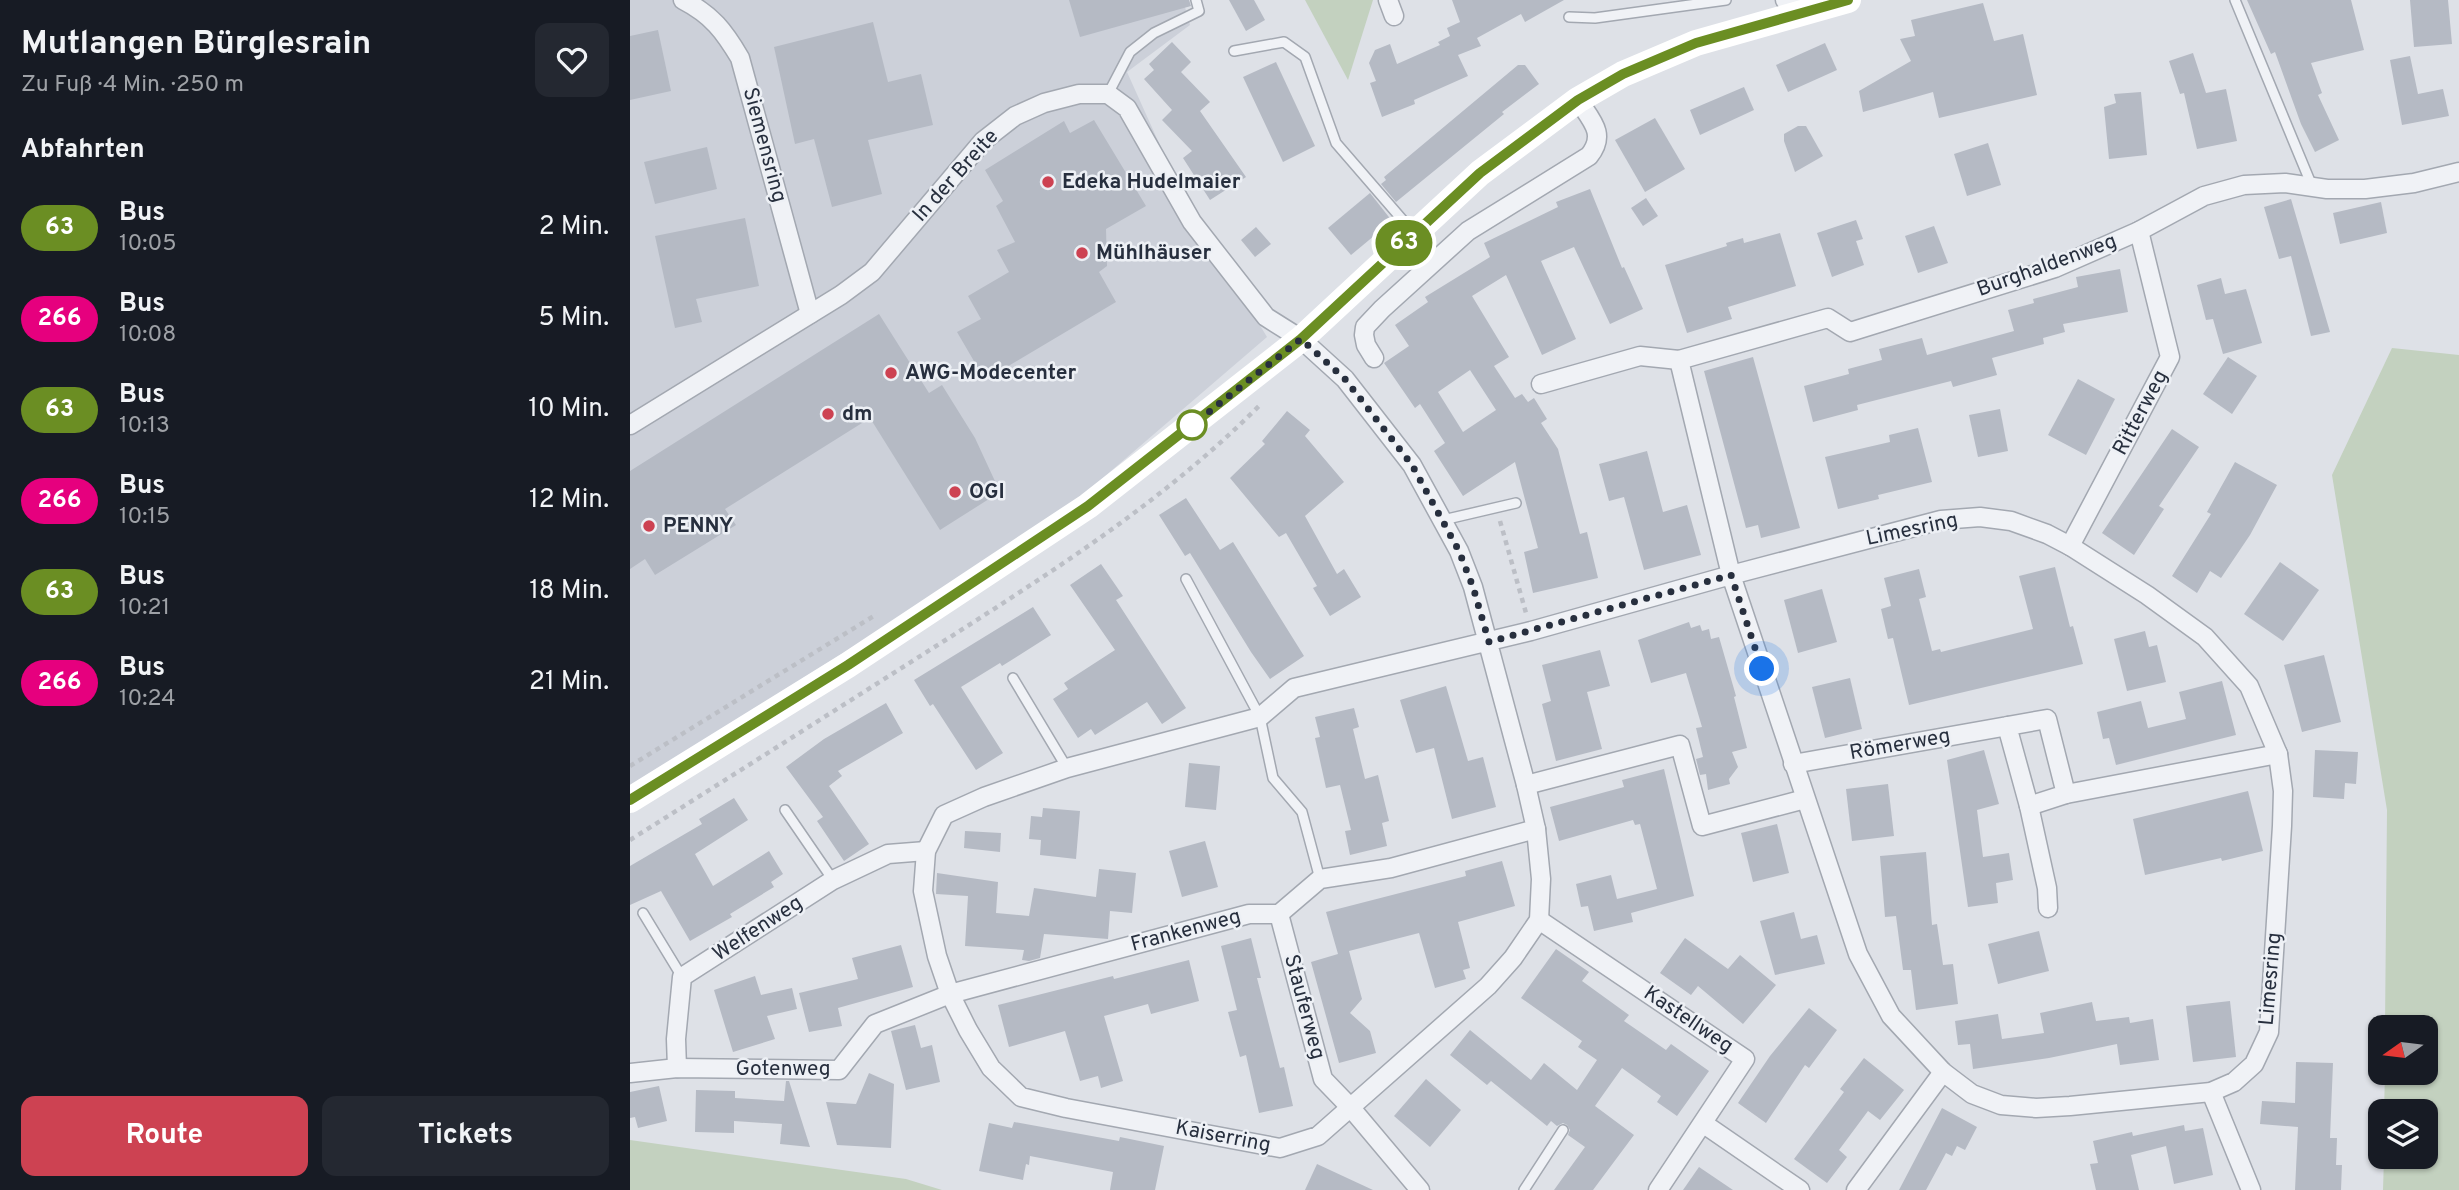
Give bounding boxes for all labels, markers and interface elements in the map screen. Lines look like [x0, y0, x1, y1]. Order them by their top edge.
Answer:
button: heart [535, 23, 609, 97]
text: Mutlangen Bürglesrain [21, 24, 371, 66]
text: Zu Fuß · 4 Min. · 250 m [21, 71, 244, 100]
street label: Siemensring [736, 84, 792, 206]
street label: In der Breite [907, 124, 1005, 228]
text: Abfahrten [21, 134, 145, 167]
place label: Edeka Hudelmaier [1062, 169, 1241, 196]
marker: Edeka Hudelmaier [1040, 174, 1056, 190]
text: Bus [119, 197, 165, 230]
text: 2 Min. [539, 211, 609, 244]
text: 63 [45, 213, 74, 243]
line badge: 63 [1372, 220, 1436, 266]
text: 63 [1389, 228, 1419, 258]
street label: Burghaldenweg [1973, 228, 2121, 304]
text: 10:05 [119, 230, 177, 259]
place label: Mühlhäuser [1096, 240, 1211, 267]
marker: Mühlhäuser [1074, 245, 1090, 261]
text: Bus [119, 288, 165, 321]
text: 5 Min. [539, 302, 609, 335]
text: 266 [37, 304, 82, 334]
text: 10:08 [119, 321, 176, 350]
place label: AWG-Modecenter [905, 360, 1077, 387]
marker: AWG-Modecenter [883, 365, 899, 381]
street label: Ritterweg [2107, 366, 2175, 460]
text: Bus [119, 379, 165, 412]
text: 10 Min. [528, 393, 609, 426]
text: 63 [45, 395, 74, 425]
place label: dm [842, 401, 873, 428]
marker: dm [820, 406, 836, 422]
unlabelled marker [1177, 410, 1207, 440]
text: 10:13 [119, 412, 170, 441]
text: Bus [119, 470, 165, 503]
place label: OGI [969, 479, 1005, 506]
text: 12 Min. [529, 484, 609, 517]
marker: OGI [947, 484, 963, 500]
text: 266 [37, 486, 82, 516]
text: 10:15 [119, 503, 170, 532]
street label: Limesring [1863, 507, 1961, 553]
place label: PENNY [663, 513, 733, 540]
marker: PENNY [641, 518, 657, 534]
text: Bus [119, 561, 165, 594]
text: 18 Min. [529, 575, 609, 608]
text: 63 [45, 577, 74, 607]
text: 10:21 [119, 594, 170, 623]
your location [1744, 651, 1779, 686]
text: Bus [119, 652, 165, 685]
text: 21 Min. [529, 666, 609, 699]
text: 266 [37, 668, 82, 698]
text: 10:24 [119, 685, 176, 714]
street label: Römerweg [1847, 723, 1953, 767]
street label: Welfenweg [708, 890, 808, 968]
street label: Frankenweg [1128, 903, 1244, 959]
street label: Limesring [2253, 931, 2289, 1027]
street label: Stauferweg [1277, 952, 1331, 1062]
street label: Kastellweg [1638, 980, 1738, 1060]
north arrow [2368, 1015, 2438, 1085]
map controls [2368, 1015, 2438, 1169]
street label: Gotenweg [735, 1056, 831, 1083]
button: Route [21, 1096, 308, 1176]
button: Tickets [322, 1096, 609, 1176]
button: layers [2368, 1099, 2438, 1169]
street label: Kaiserring [1173, 1115, 1273, 1159]

